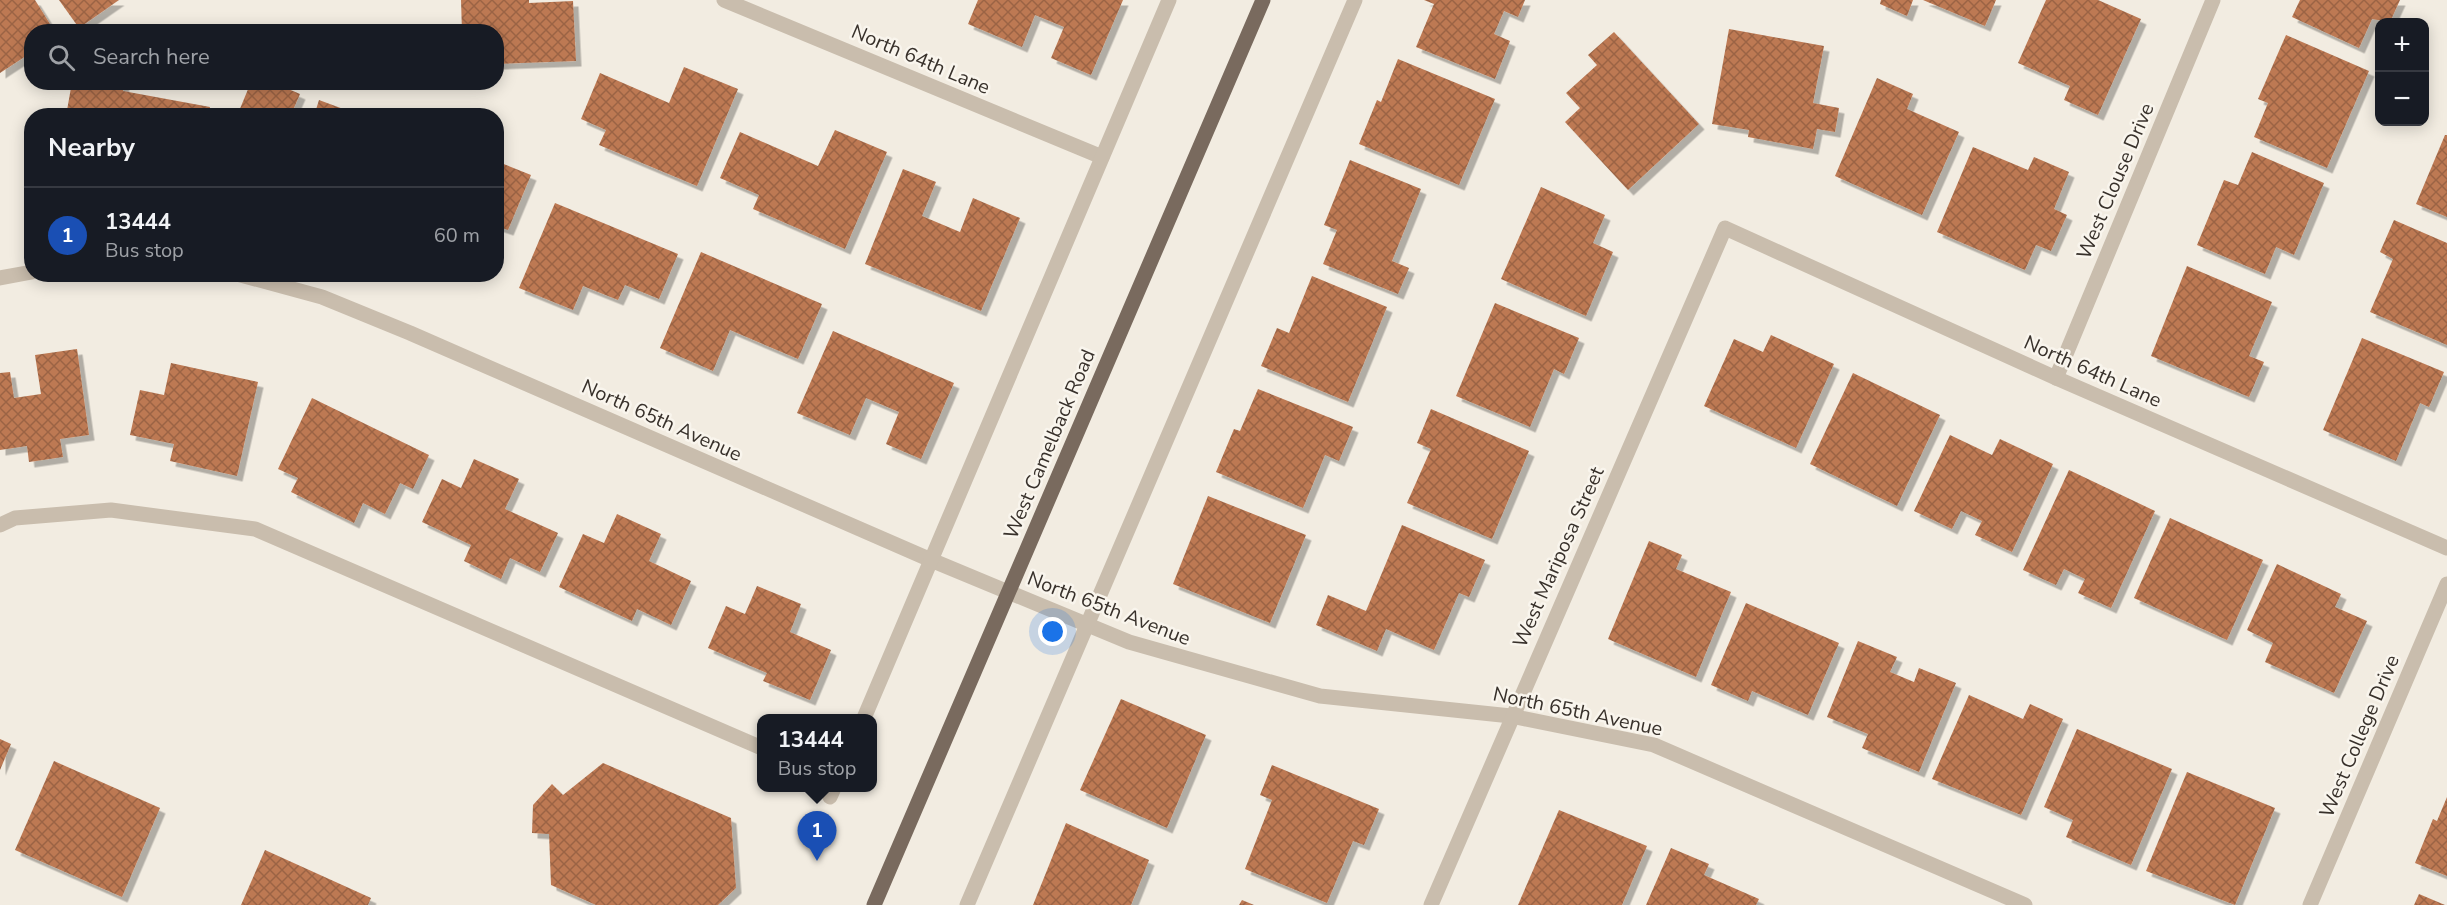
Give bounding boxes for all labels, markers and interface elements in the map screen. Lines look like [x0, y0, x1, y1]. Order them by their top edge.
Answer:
street label: North 64th Lane [847, 18, 994, 101]
map controls [2375, 18, 2429, 126]
button: + [2375, 18, 2429, 72]
search box [24, 24, 504, 90]
icon: search [45, 41, 78, 74]
text: Search here [93, 42, 210, 72]
button: − [2375, 72, 2429, 126]
street label: West Clouse Drive [2070, 99, 2161, 264]
text: Nearby [48, 130, 135, 165]
text: 13444 [105, 207, 171, 237]
text: 1 [62, 222, 74, 249]
text: 60 m [434, 222, 480, 249]
text: Bus stop [105, 237, 184, 264]
street label: North 64th Lane [2020, 329, 2166, 414]
street label: West Camelback Road [997, 345, 1102, 543]
street label: North 65th Avenue [577, 373, 746, 468]
street label: West Mariposa Street [1506, 462, 1611, 652]
street label: North 65th Avenue [1023, 565, 1194, 652]
your location [1038, 617, 1067, 646]
street label: West College Drive [2313, 651, 2406, 822]
street label: North 65th Avenue [1491, 680, 1665, 743]
popup [757, 714, 877, 792]
text: 13444 [778, 725, 844, 755]
text: Bus stop [778, 755, 856, 782]
pin: 1 [798, 812, 836, 861]

